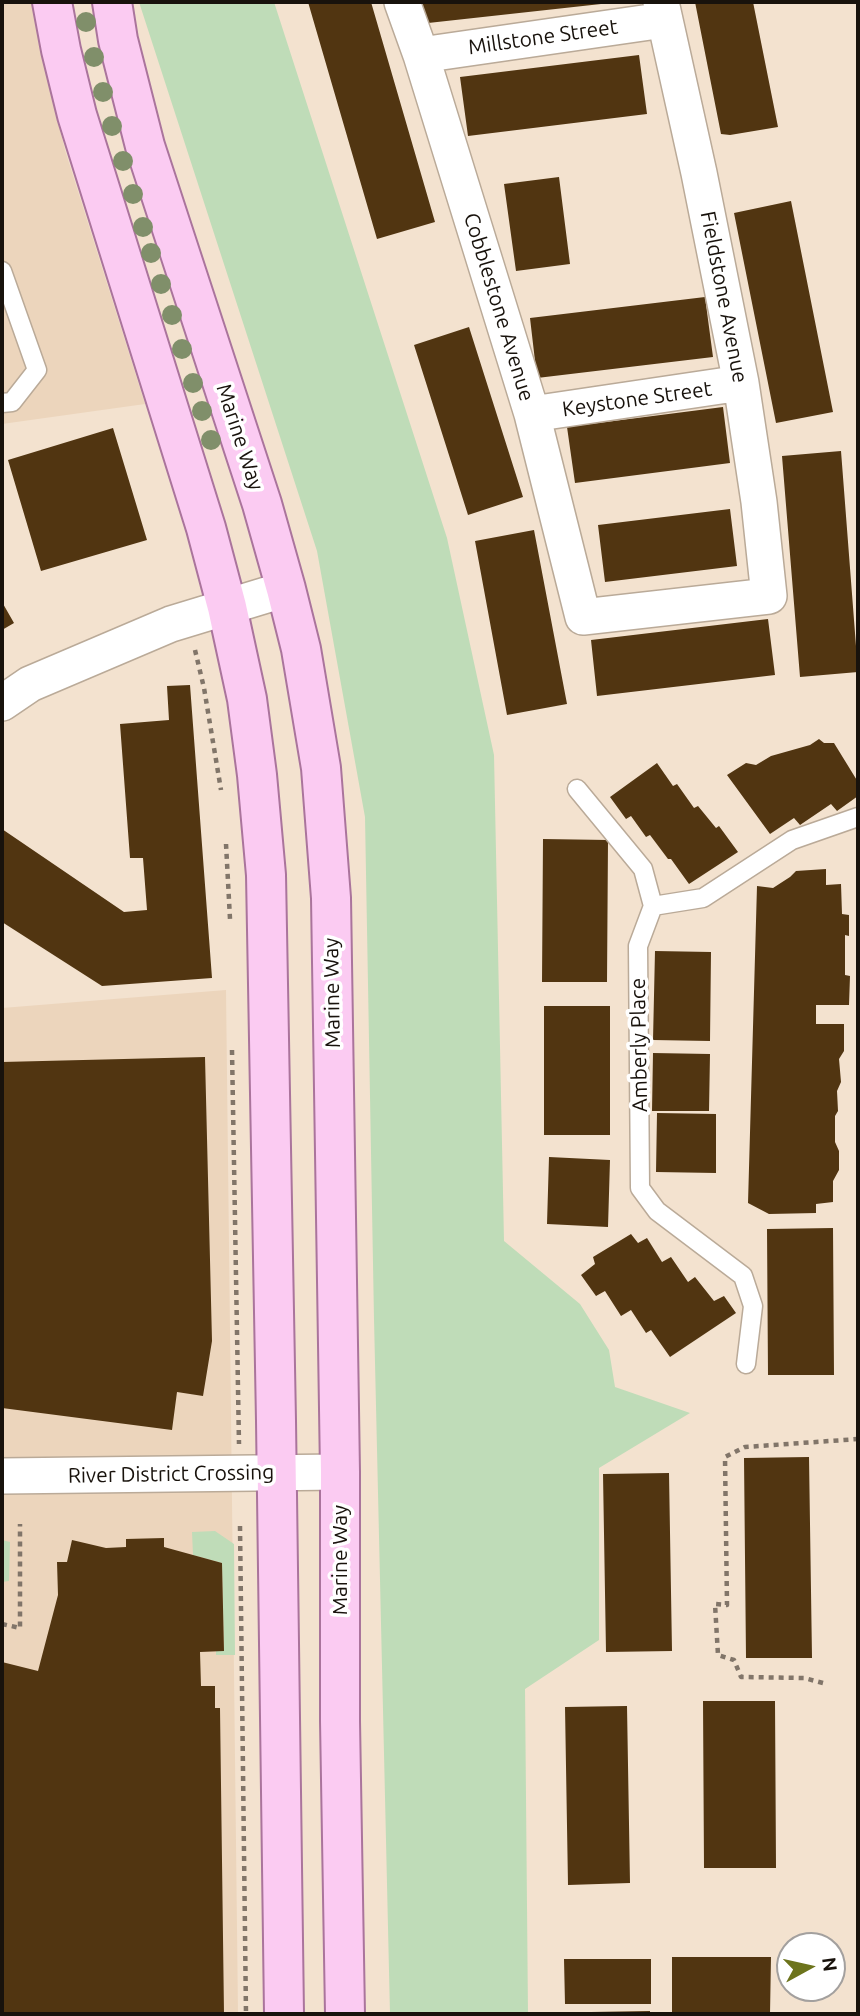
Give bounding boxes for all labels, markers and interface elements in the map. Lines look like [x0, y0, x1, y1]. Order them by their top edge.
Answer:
street label: Millstone Street [466, 14, 620, 60]
street label: Fieldstone Avenue [695, 209, 753, 385]
street label: Cobblestone Avenue [458, 210, 540, 404]
street label: Keystone Street [561, 376, 713, 422]
street label: Marine Way [211, 381, 269, 493]
street label: Marine Way [318, 938, 346, 1048]
street label: Amberly Place [625, 978, 653, 1112]
street label: River District Crossing [68, 1460, 274, 1488]
street label: Marine Way [327, 1505, 353, 1615]
north arrow [776, 1932, 846, 2002]
text: N [818, 1956, 842, 1973]

